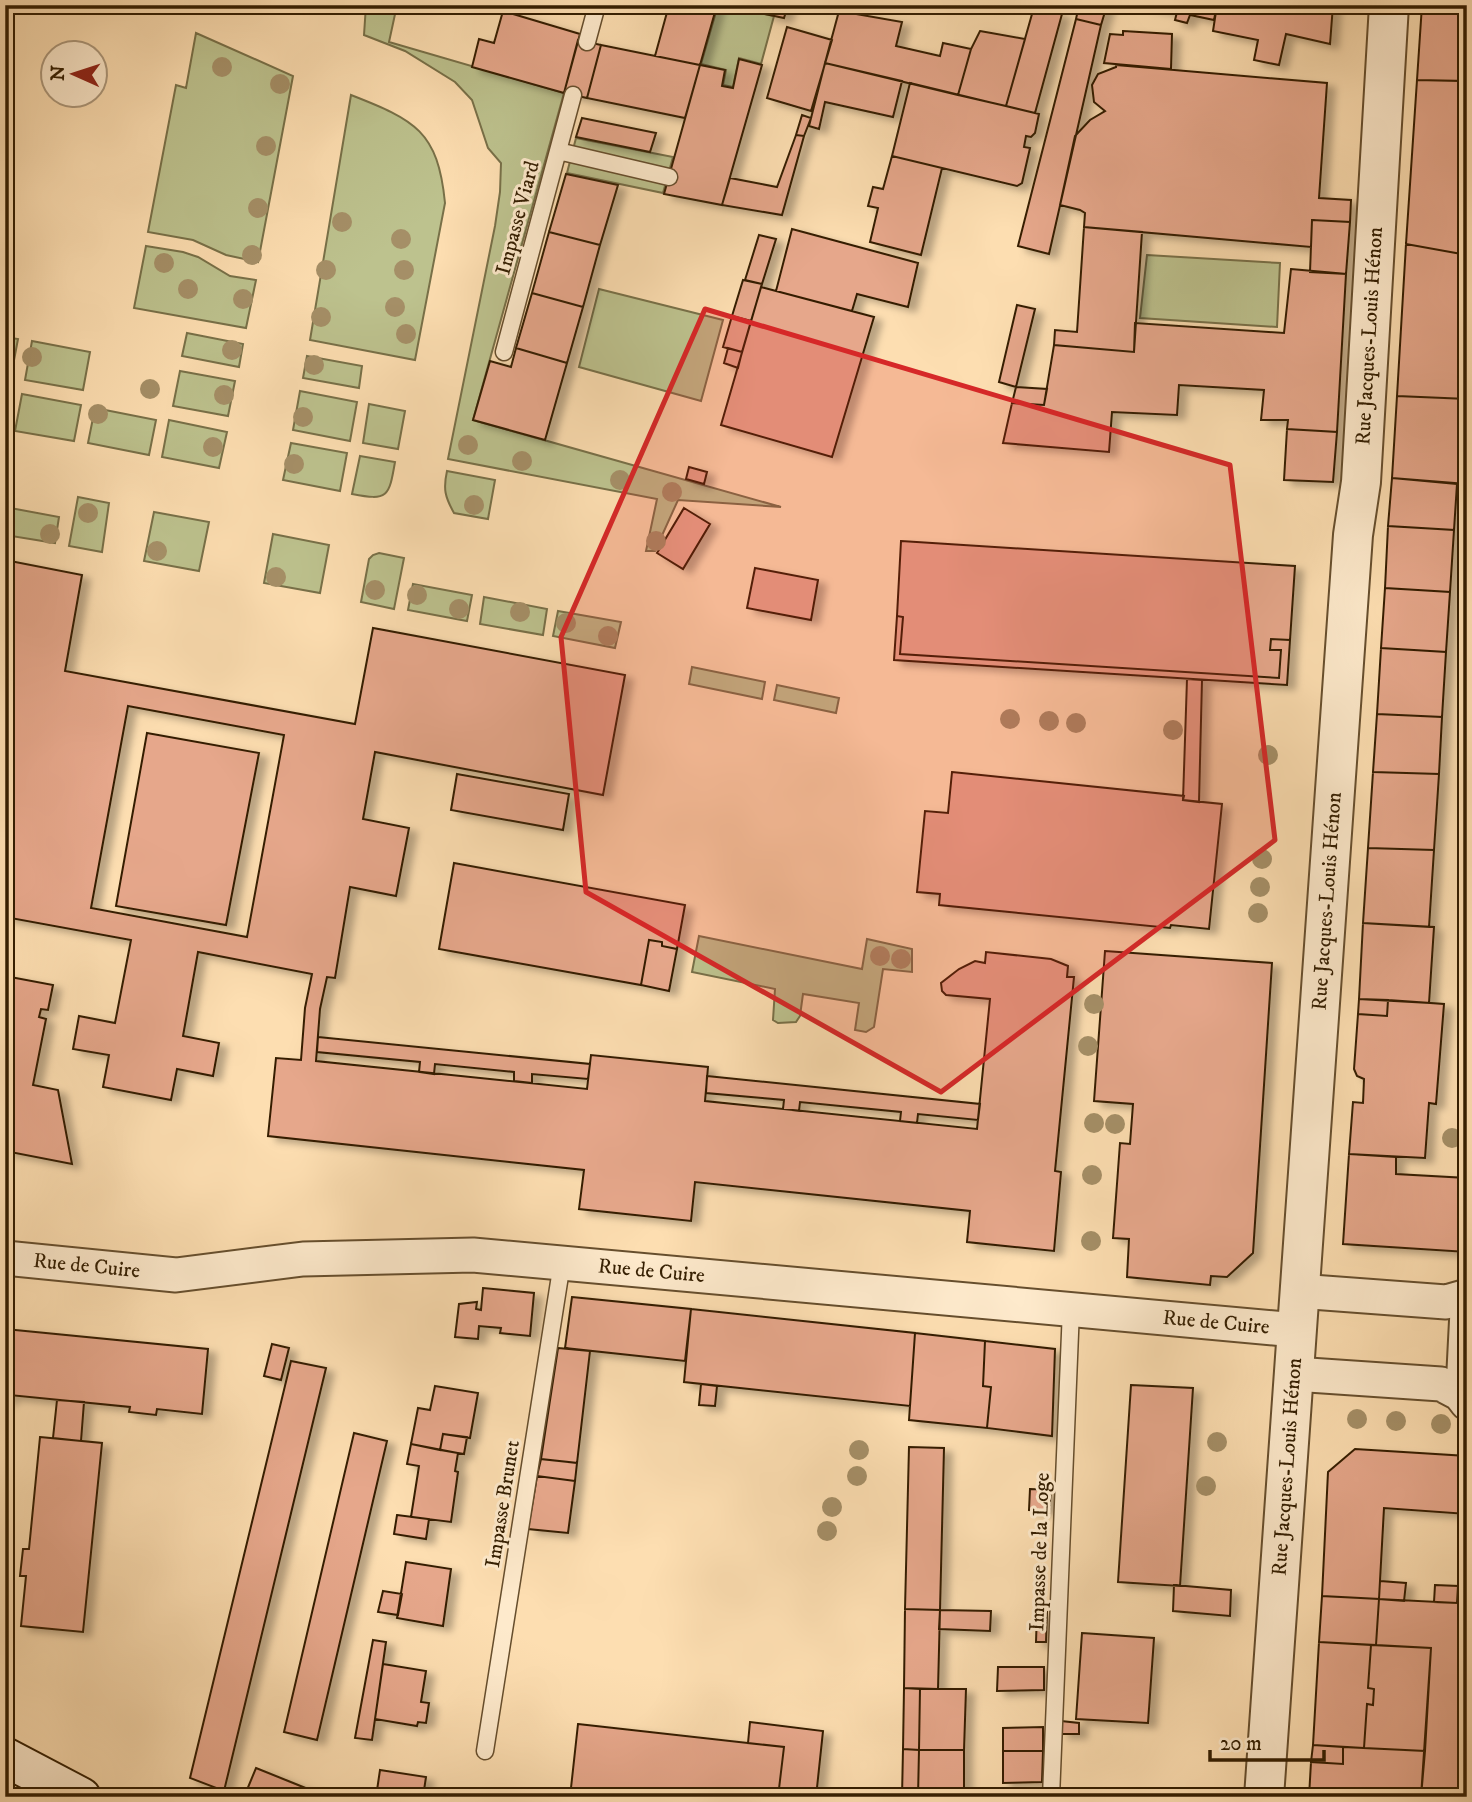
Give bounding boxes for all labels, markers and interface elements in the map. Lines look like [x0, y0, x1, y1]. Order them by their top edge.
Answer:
north arrow [38, 38, 108, 108]
text: N [47, 64, 70, 82]
street label: Impasse Viard [490, 158, 546, 278]
street label: Rue Jacques-Louis Hénon [1350, 226, 1389, 446]
street label: Rue Jacques-Louis Hénon [1307, 791, 1348, 1011]
street label: Rue de Cuire [32, 1248, 141, 1284]
street label: Rue de Cuire [597, 1253, 706, 1289]
street label: Rue de Cuire [1162, 1305, 1271, 1341]
street label: Rue Jacques-Louis Hénon [1267, 1357, 1308, 1577]
street label: Impasse Brunet [480, 1438, 526, 1570]
street label: Impasse de la Loge [1024, 1472, 1056, 1632]
scale bar [1210, 1718, 1323, 1762]
text: 20 m [1220, 1731, 1262, 1757]

